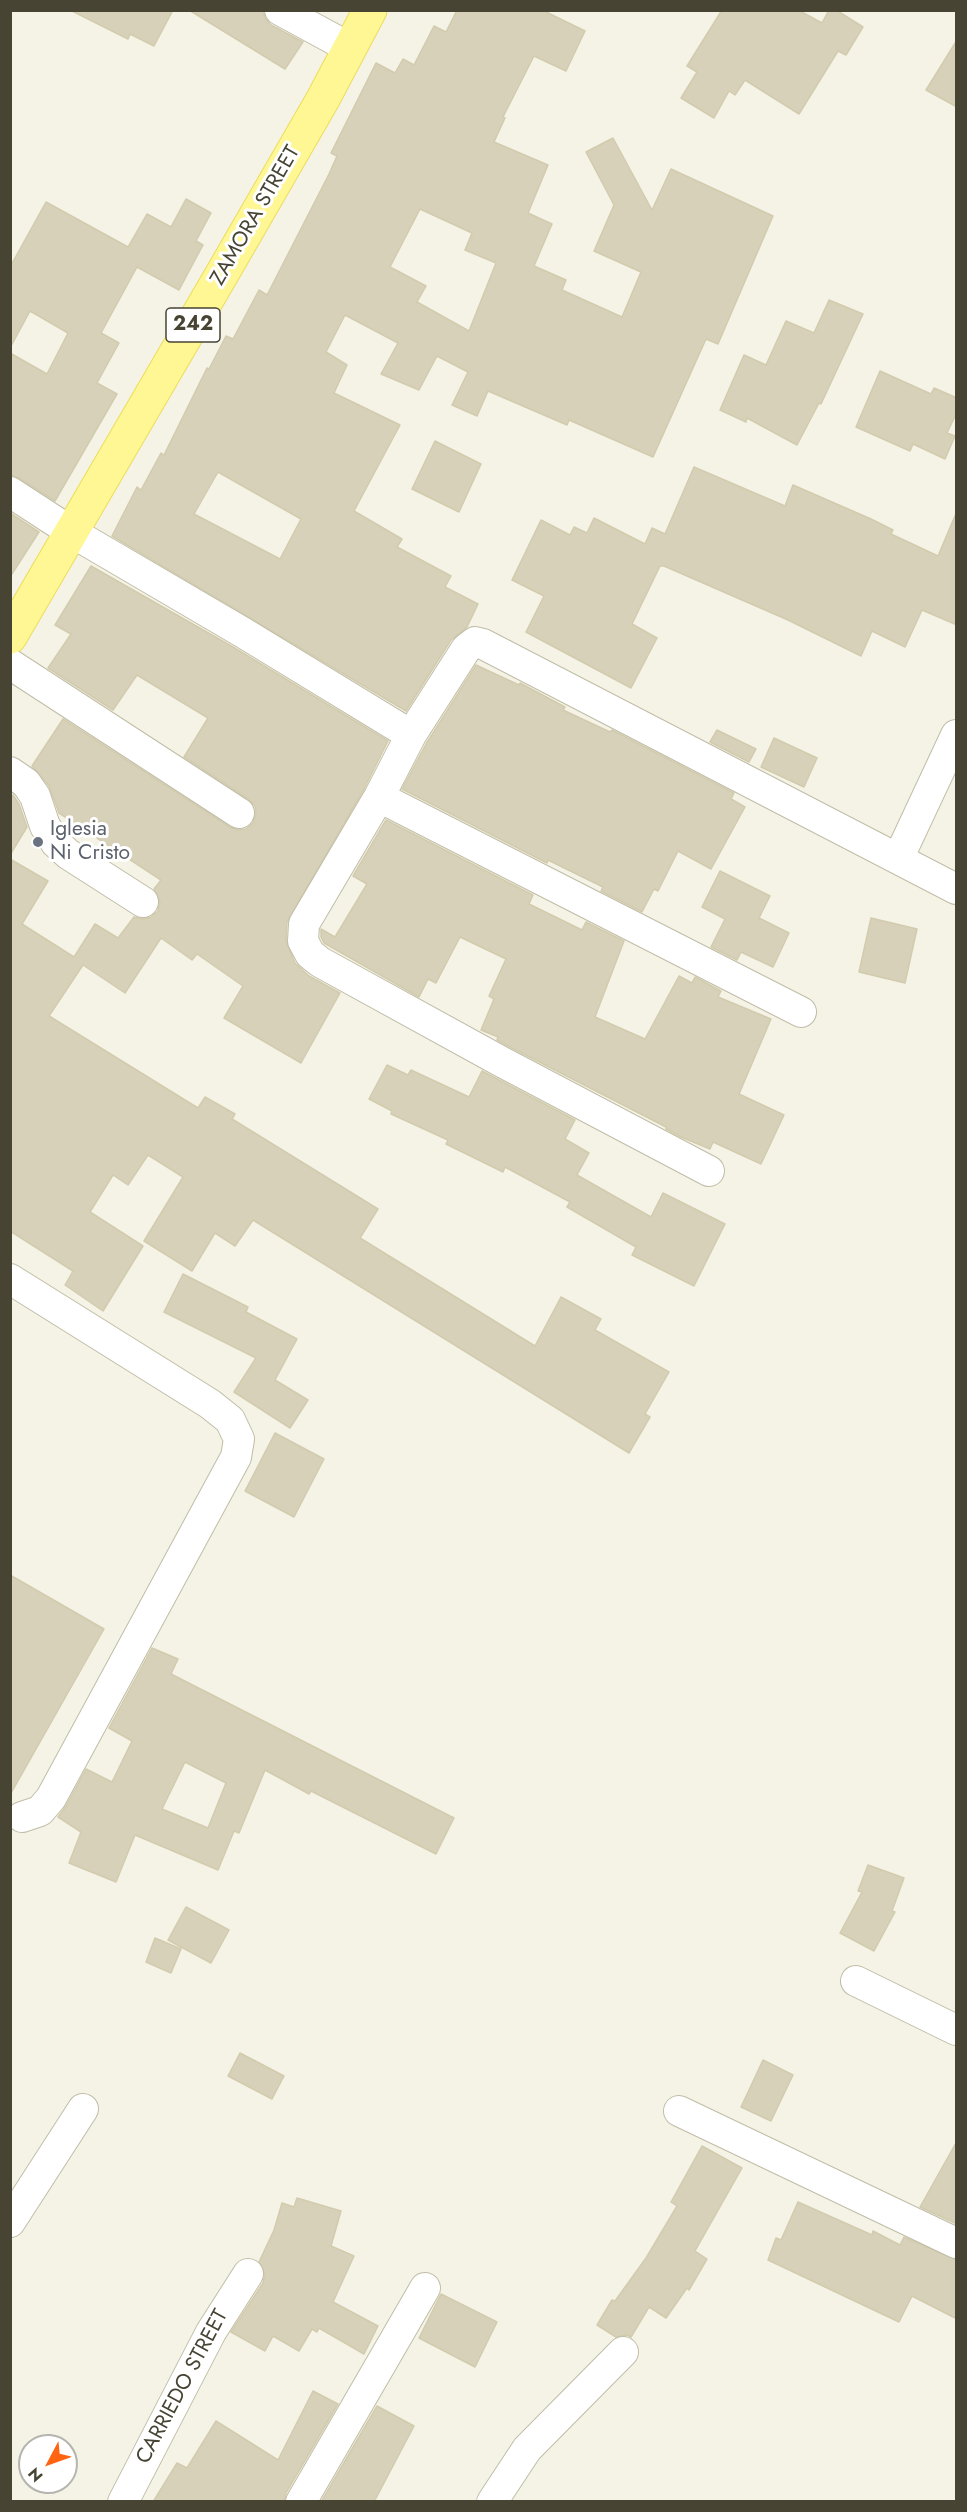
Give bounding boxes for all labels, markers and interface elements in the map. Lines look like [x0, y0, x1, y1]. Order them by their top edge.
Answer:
street label: ZAMORA STREET [206, 142, 306, 290]
road number: 242 [166, 308, 220, 342]
place label: Iglesia Ni Cristo [50, 817, 130, 867]
marker: Iglesia Ni Cristo [31, 835, 45, 849]
street label: CARRIEDO STREET [132, 2305, 234, 2469]
north arrow [18, 2434, 78, 2494]
text: N [23, 2462, 48, 2487]

